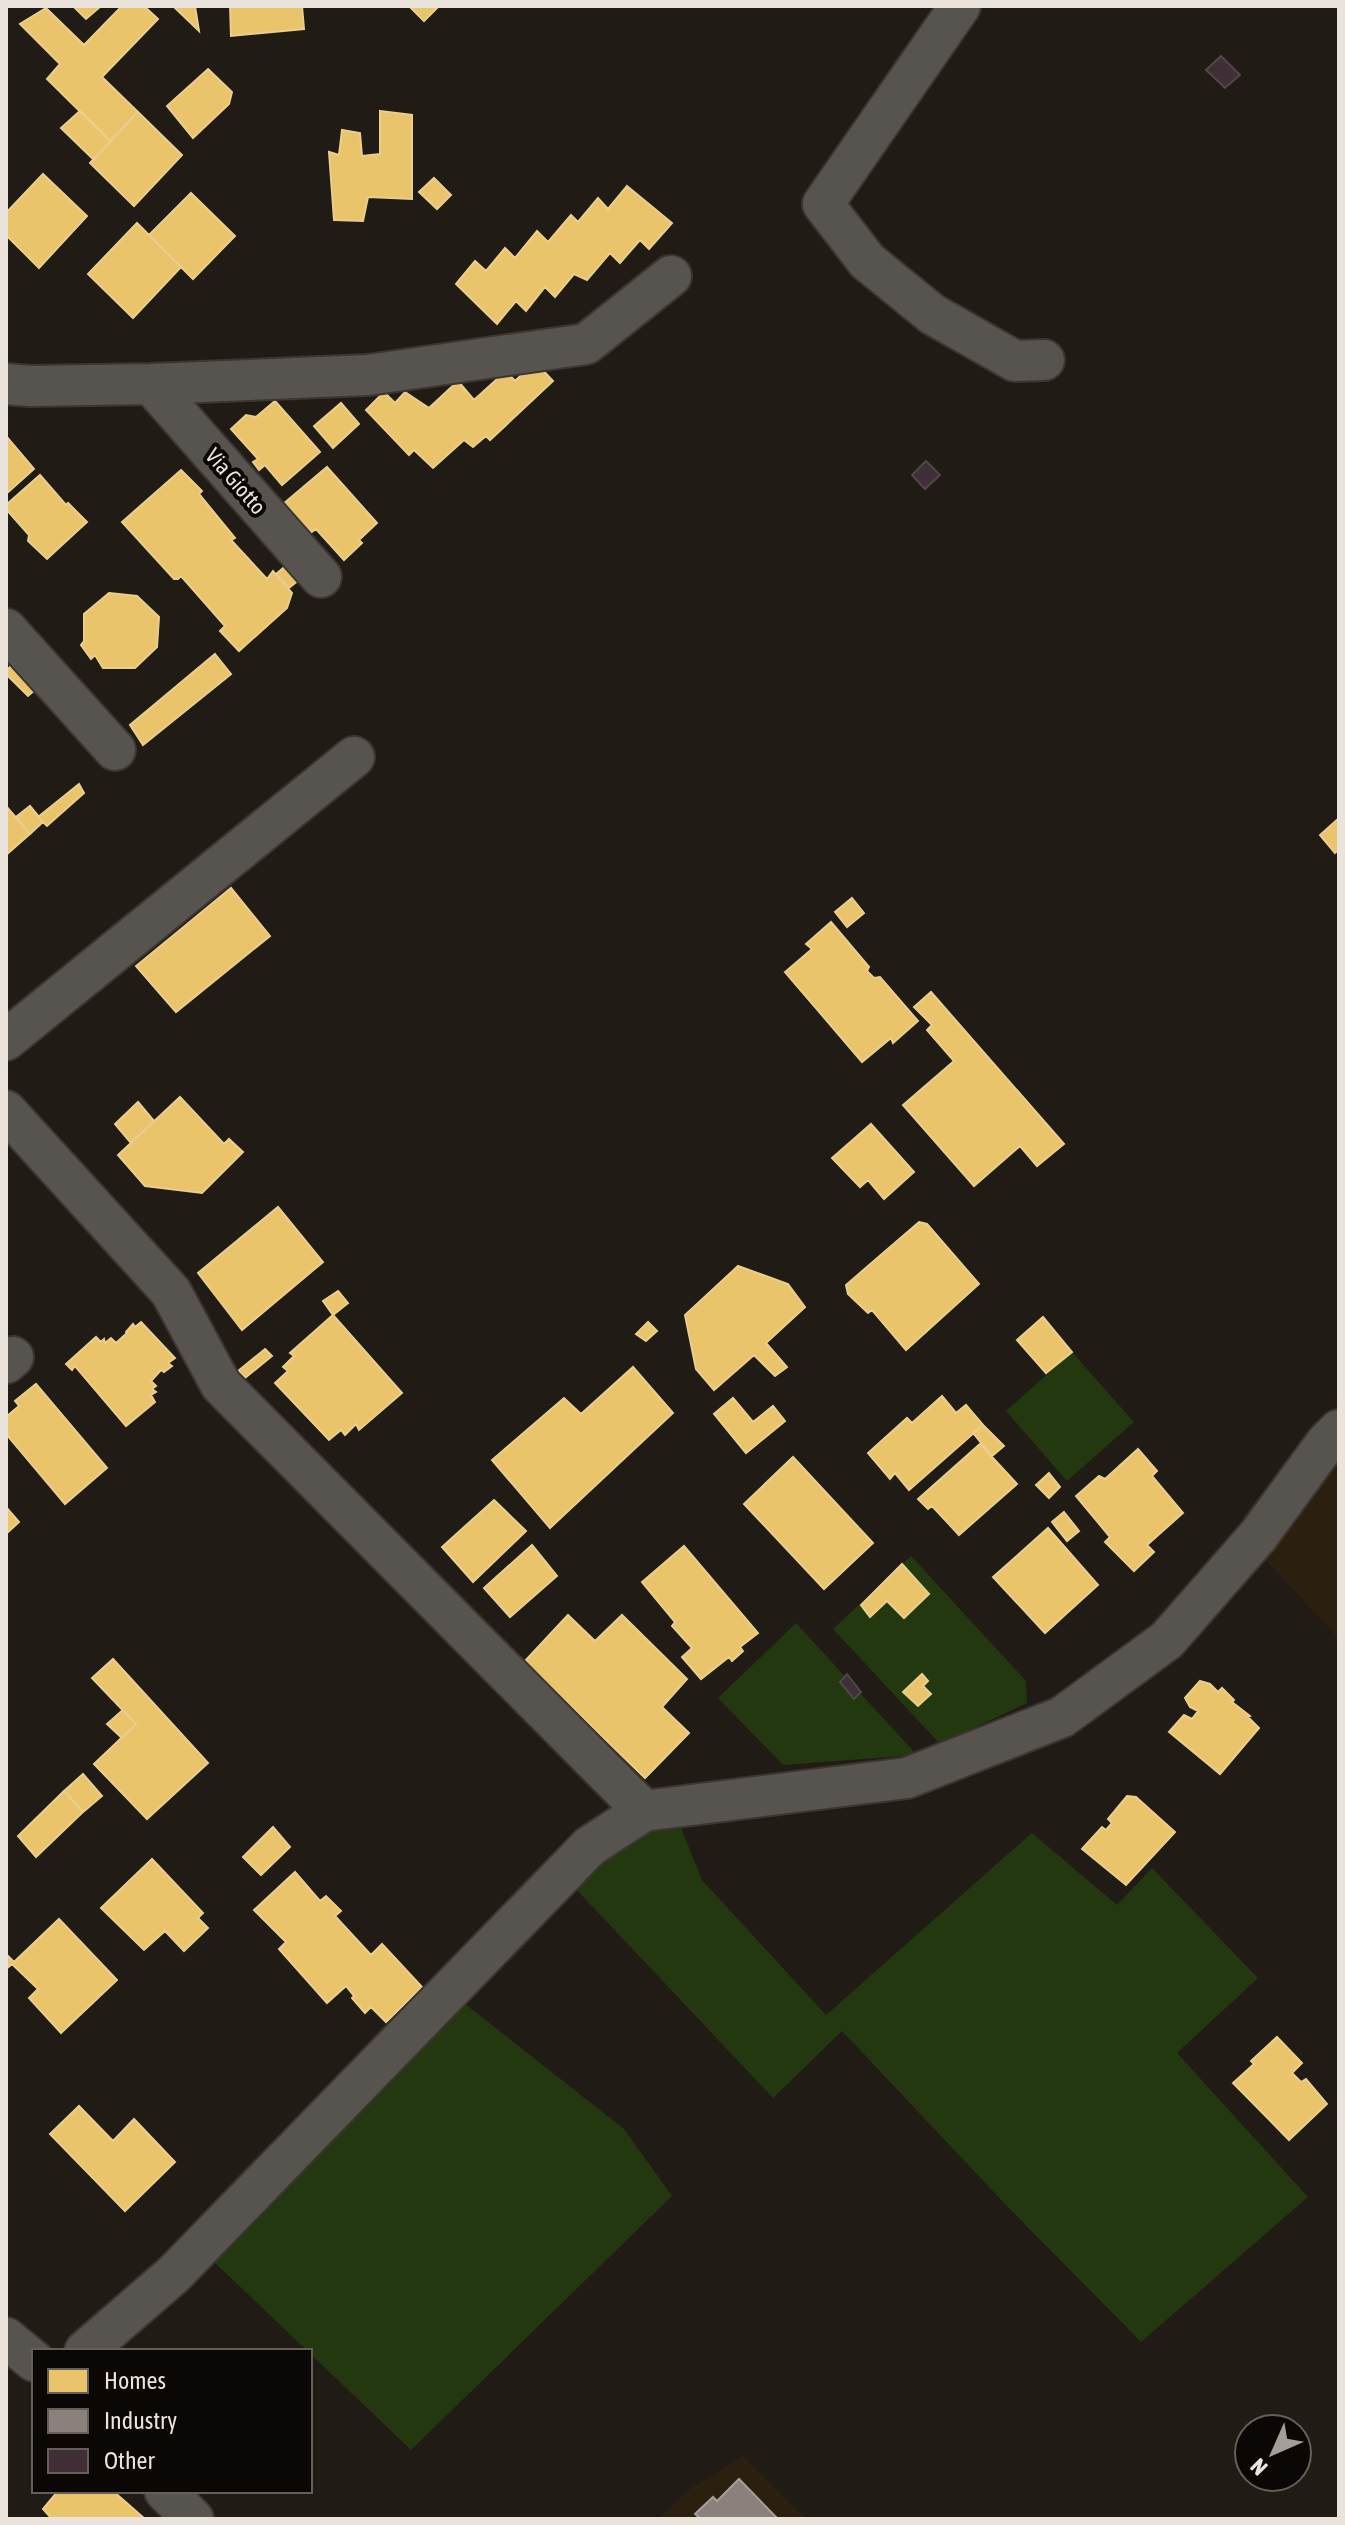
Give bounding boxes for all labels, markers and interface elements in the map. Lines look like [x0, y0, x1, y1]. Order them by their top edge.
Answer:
street label: Via Giotto [200, 443, 272, 519]
legend [32, 2349, 312, 2493]
text: Homes [104, 2367, 166, 2394]
text: Industry [104, 2407, 177, 2434]
north arrow [1233, 2413, 1313, 2493]
text: Other [104, 2447, 155, 2474]
text: N [1245, 2453, 1273, 2481]

